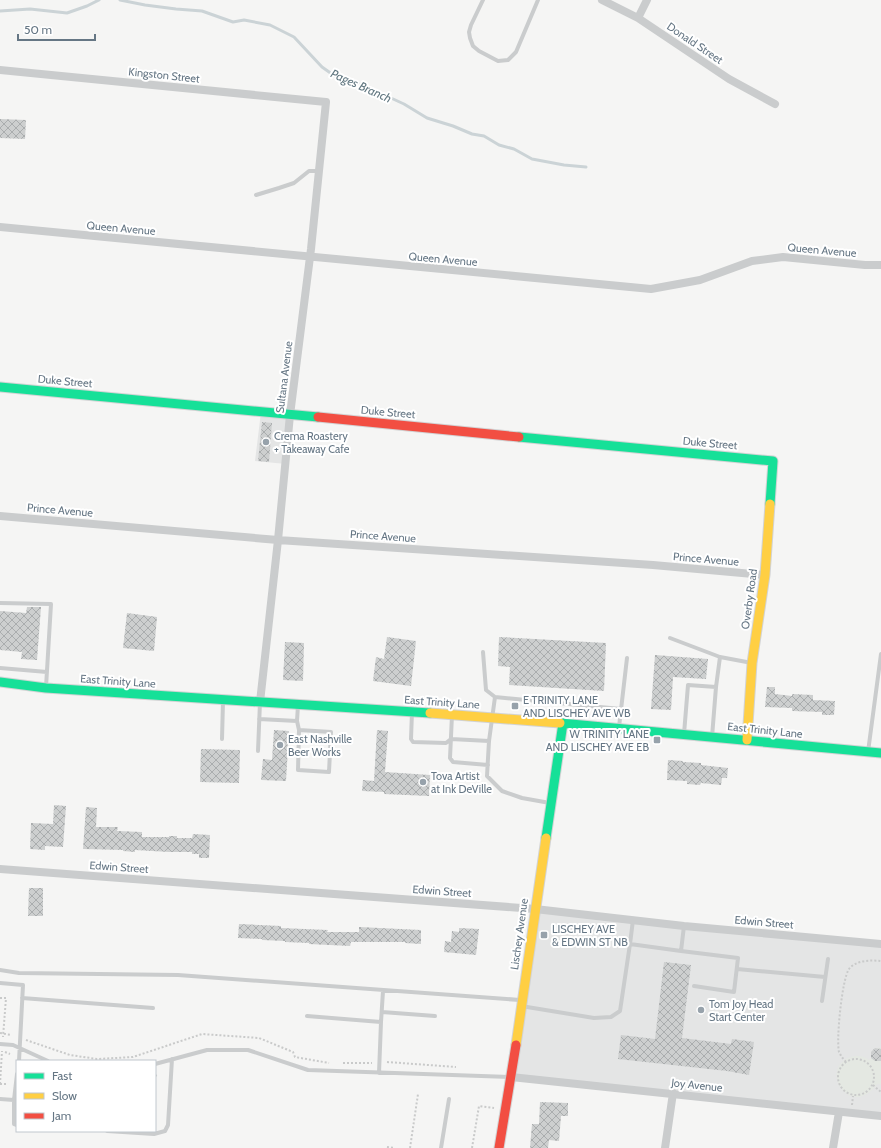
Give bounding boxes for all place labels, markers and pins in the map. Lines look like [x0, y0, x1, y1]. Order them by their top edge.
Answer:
place label: Crema Roastery + Takeaway Cafe [274, 429, 350, 456]
marker: Crema Roastery + Takeaway Cafe [261, 437, 271, 447]
place label: E TRINITY LANE AND LISCHEY AVE WB [523, 693, 631, 720]
marker: E TRINITY LANE AND LISCHEY AVE WB [510, 701, 520, 711]
place label: W TRINITY LANE AND LISCHEY AVE EB [546, 727, 649, 754]
place label: East Nashville Beer Works [288, 732, 352, 759]
marker: W TRINITY LANE AND LISCHEY AVE EB [652, 735, 662, 745]
marker: East Nashville Beer Works [275, 740, 285, 750]
place label: Tova Artist at Ink DeVille [431, 769, 492, 796]
marker: Tova Artist at Ink DeVille [418, 777, 428, 787]
place label: LISCHEY AVE & EDWIN ST NB [552, 922, 628, 949]
marker: LISCHEY AVE & EDWIN ST NB [539, 930, 549, 940]
place label: Tom Joy Head Start Center [709, 997, 773, 1024]
marker: Tom Joy Head Start Center [696, 1005, 706, 1015]

